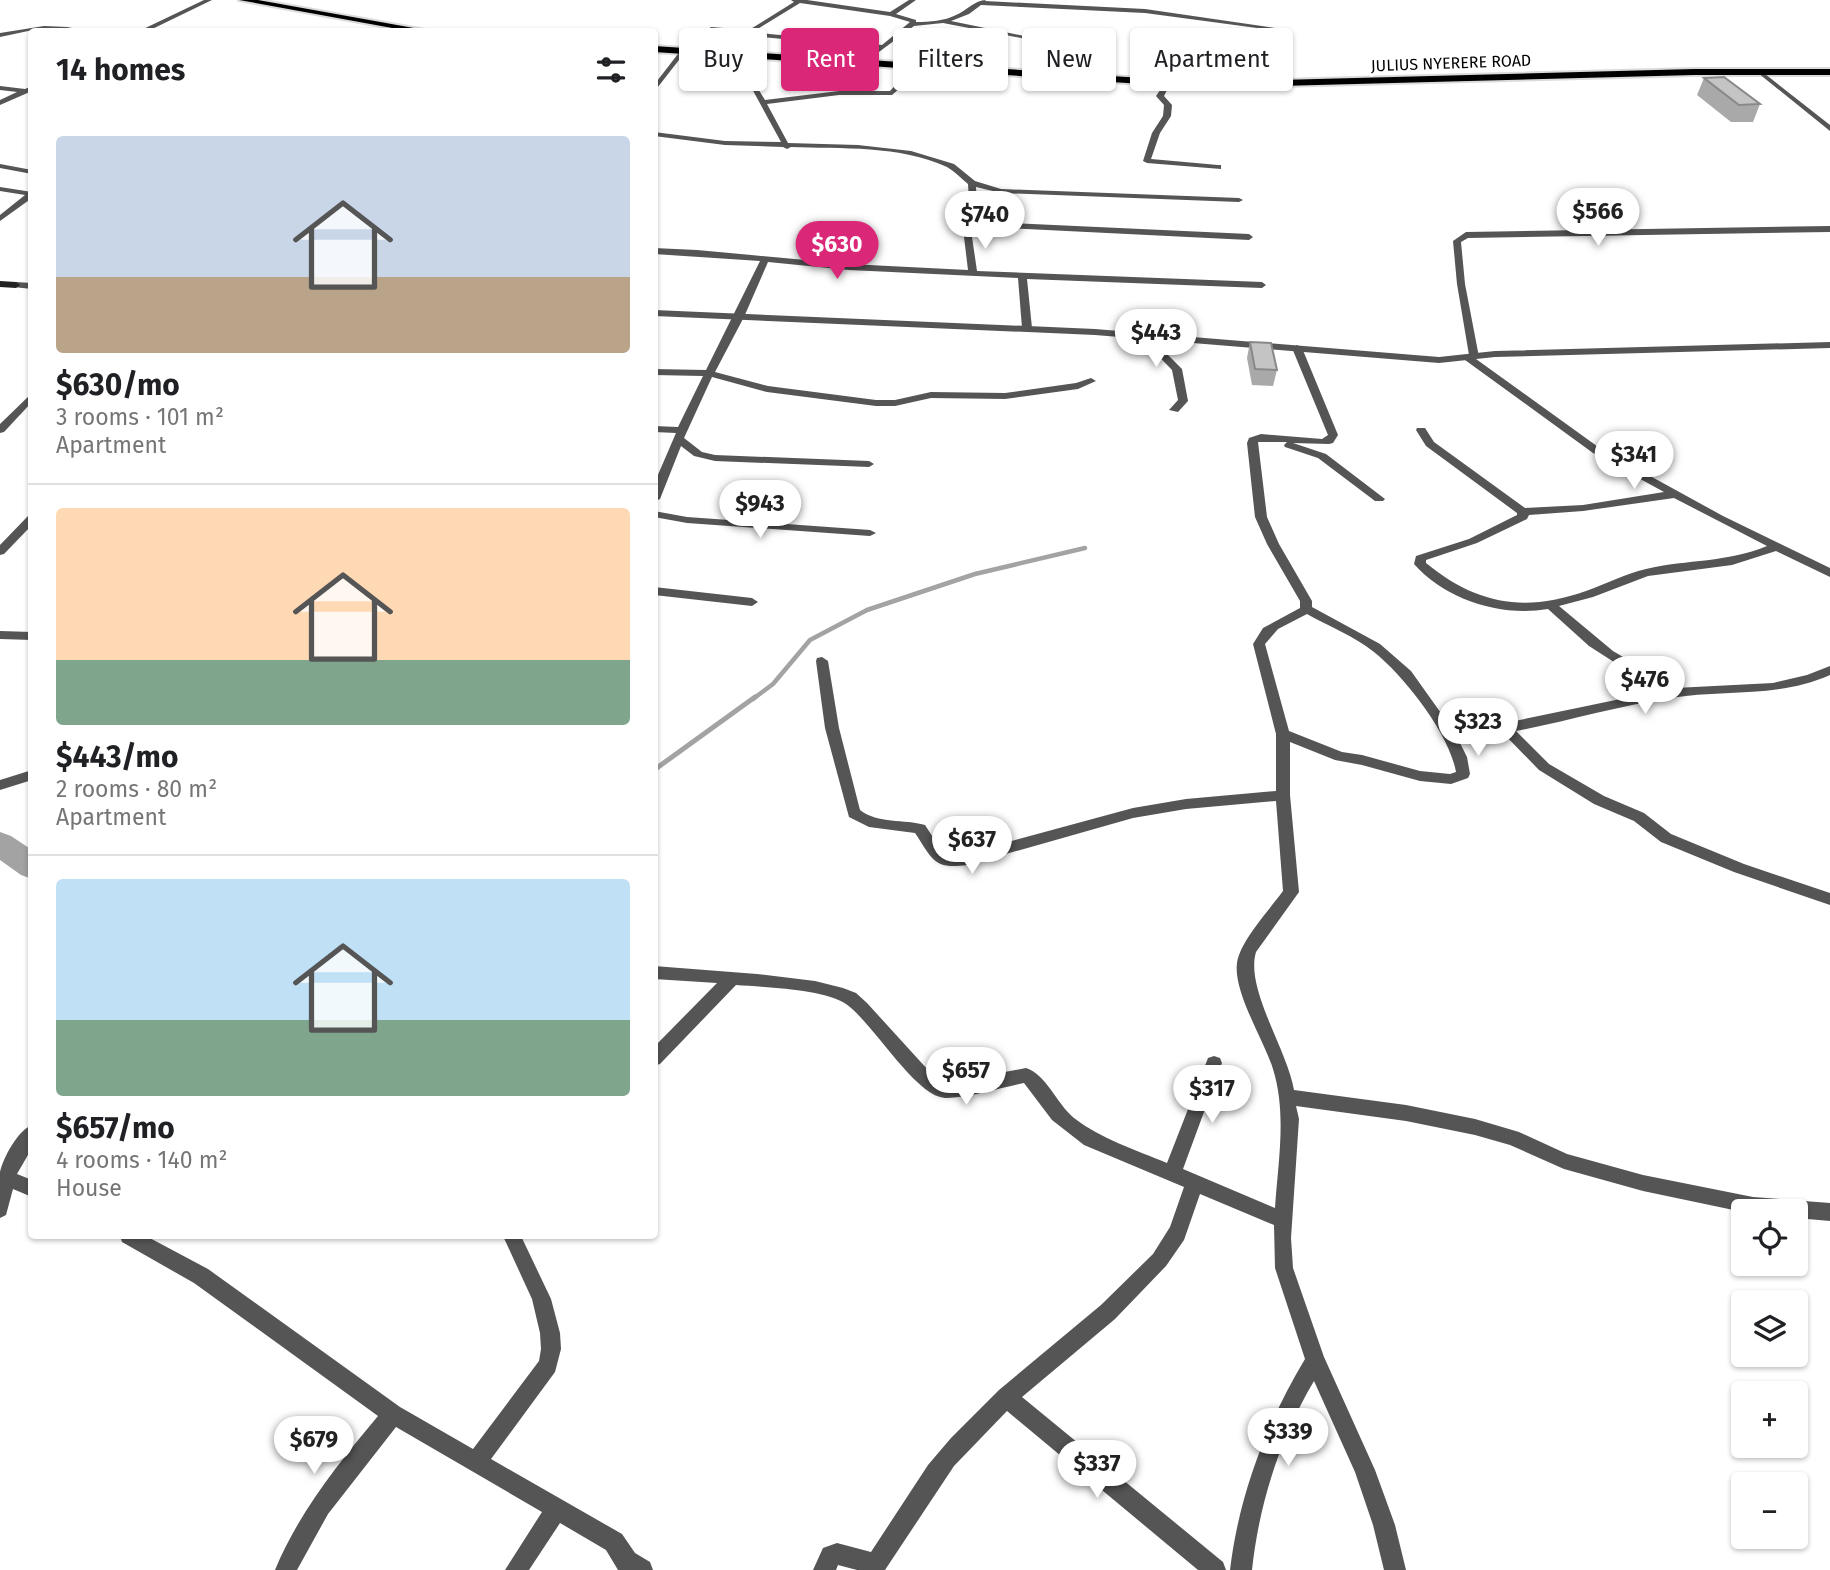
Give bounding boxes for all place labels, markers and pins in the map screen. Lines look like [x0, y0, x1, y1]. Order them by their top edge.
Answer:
pin: $566 [1557, 188, 1639, 248]
pin: $740 [944, 191, 1026, 251]
pin: $630 [796, 222, 878, 281]
pin: $443 [1115, 310, 1197, 369]
pin: $341 [1593, 432, 1675, 491]
pin: $943 [719, 480, 801, 540]
pin: $476 [1604, 656, 1686, 716]
pin: $323 [1437, 698, 1519, 758]
pin: $637 [931, 816, 1013, 876]
pin: $657 [925, 1048, 1007, 1107]
pin: $317 [1171, 1066, 1253, 1125]
pin: $339 [1247, 1408, 1329, 1468]
pin: $679 [273, 1416, 355, 1476]
pin: $337 [1056, 1440, 1138, 1500]

